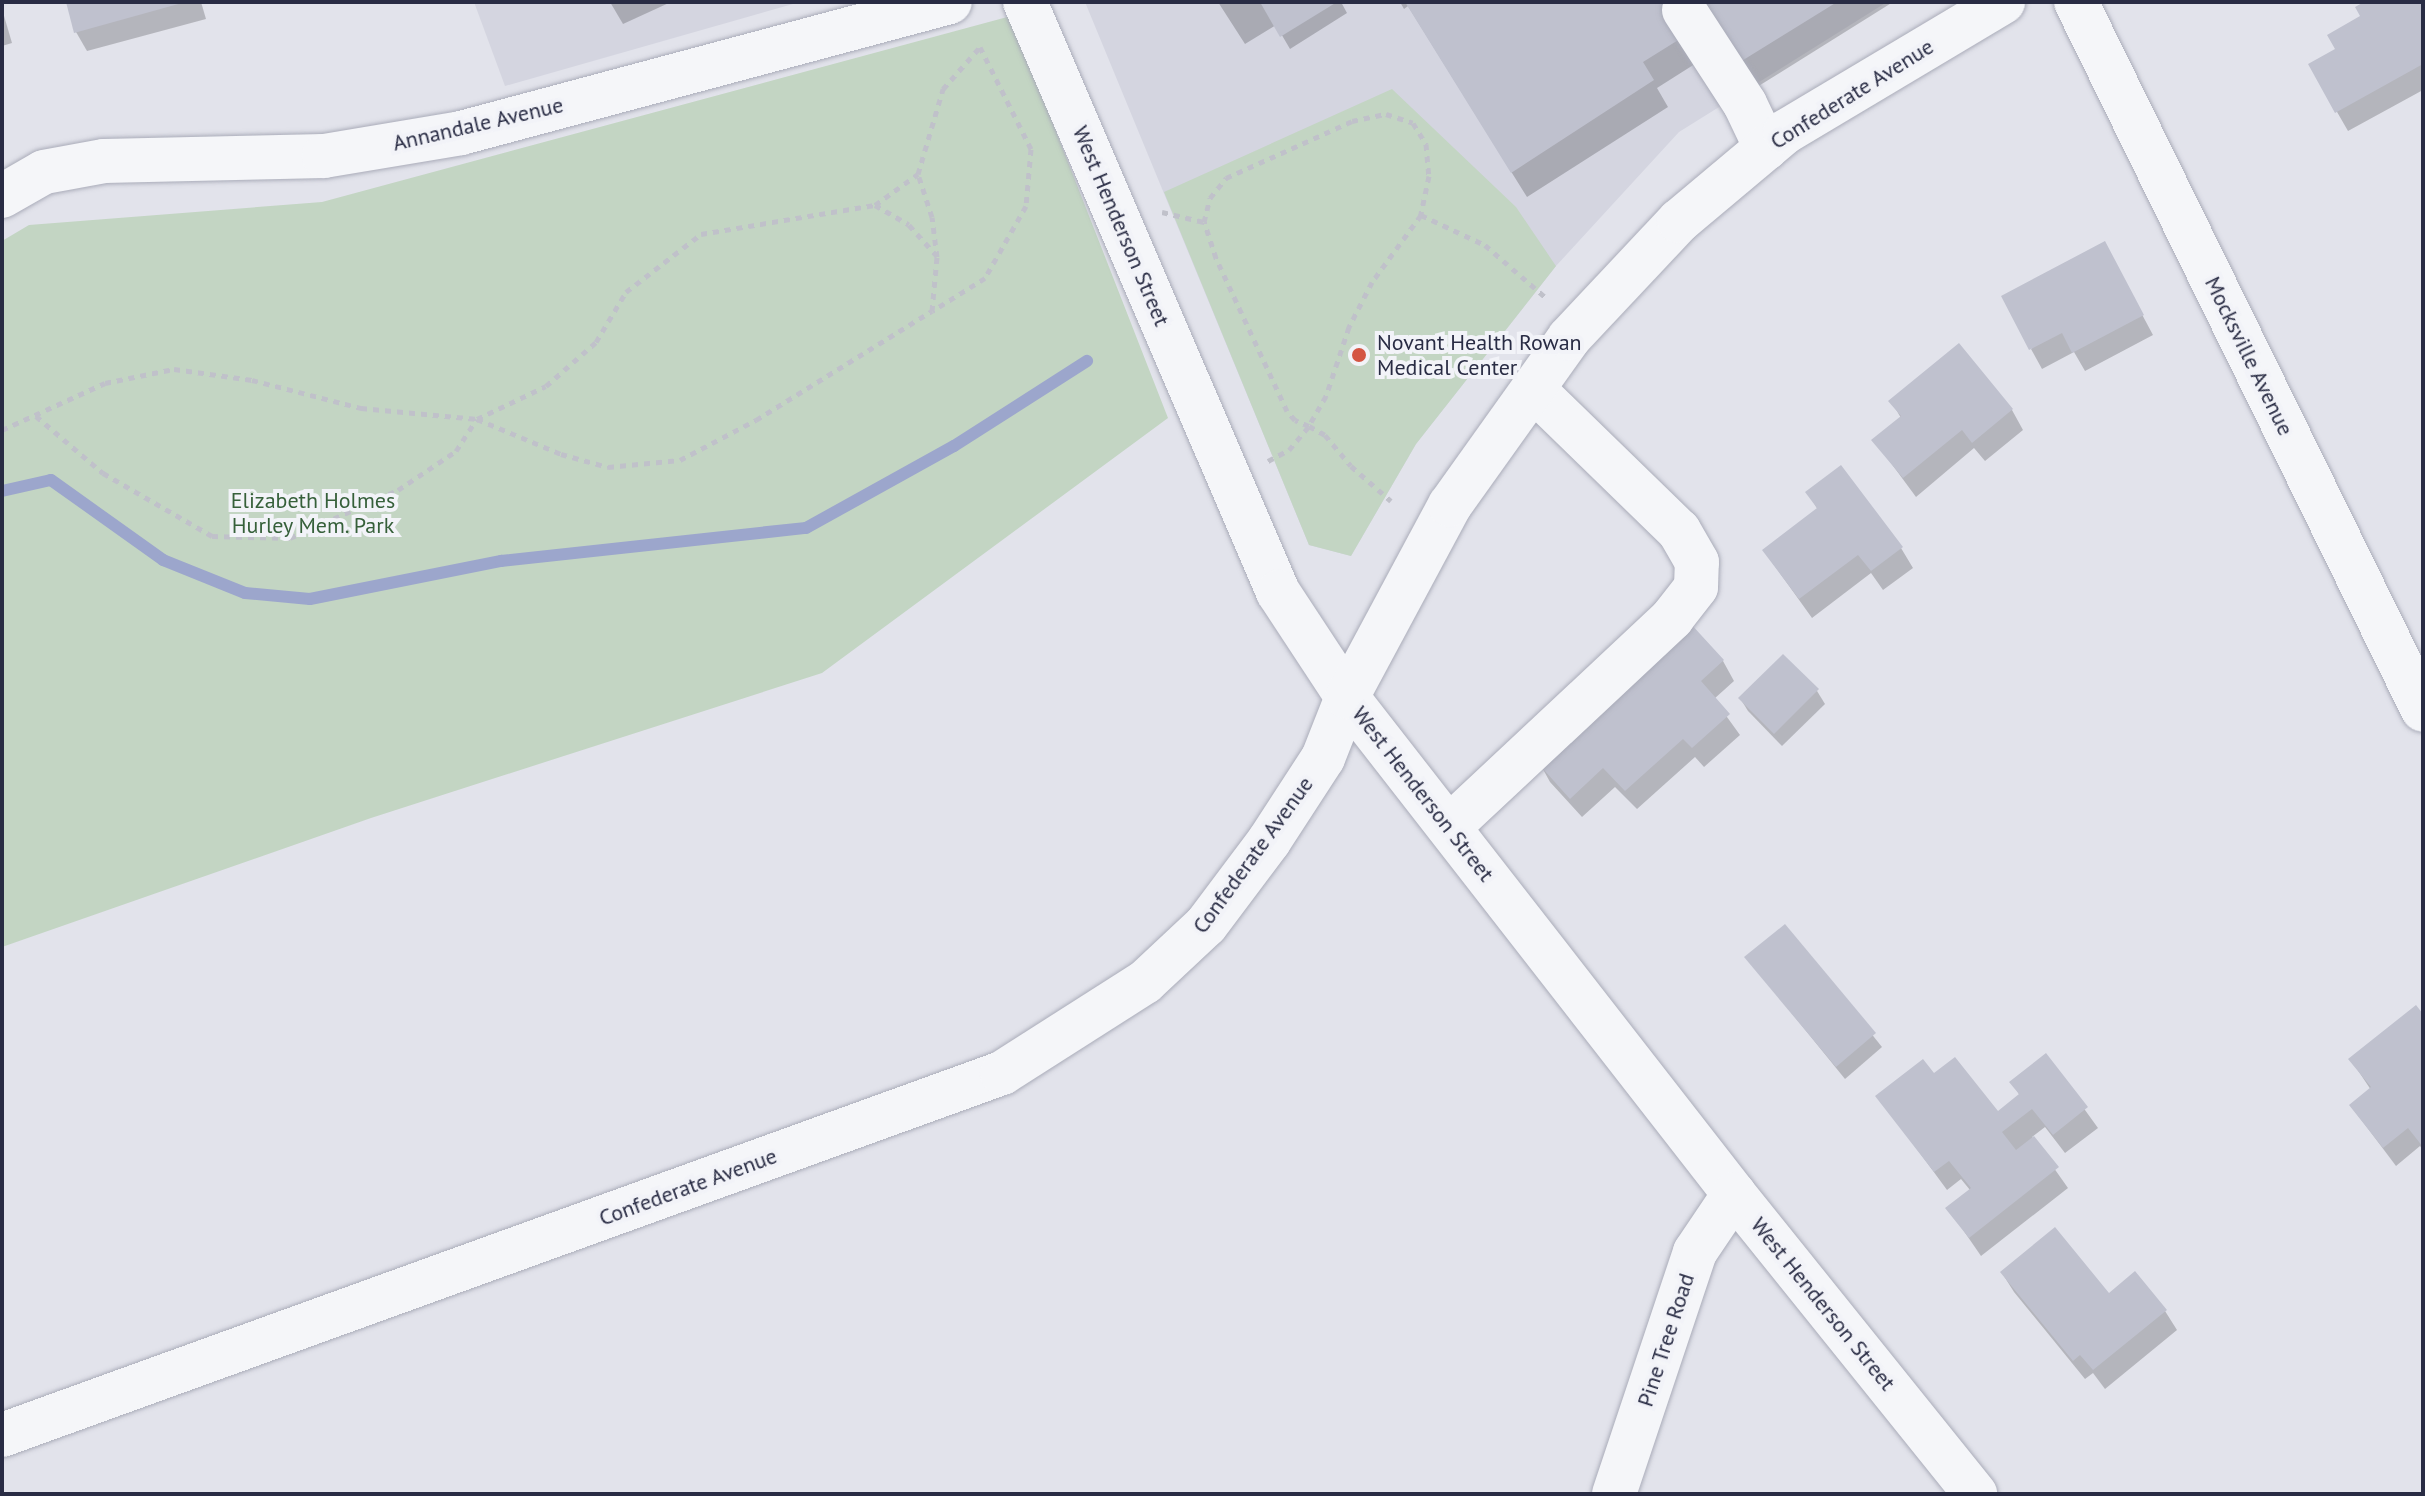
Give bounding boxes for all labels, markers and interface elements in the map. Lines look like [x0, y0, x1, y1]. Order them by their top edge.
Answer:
street label: Confederate Avenue [1765, 33, 1939, 155]
street label: Annandale Avenue [390, 91, 566, 157]
street label: West Henderson Street [1067, 122, 1175, 330]
street label: Mocksville Avenue [2199, 272, 2299, 440]
place label: Novant Health Rowan Medical Center [1377, 329, 1582, 380]
marker: Novant Health Rowan Medical Center [1348, 344, 1370, 366]
park label: Elizabeth Holmes Hurley Mem. Park [231, 487, 395, 538]
street label: West Henderson Street [1347, 701, 1499, 887]
street label: Confederate Avenue [1187, 771, 1319, 939]
street label: Confederate Avenue [595, 1142, 781, 1232]
street label: West Henderson Street [1745, 1212, 1901, 1396]
street label: Pine Tree Road [1632, 1270, 1700, 1410]

